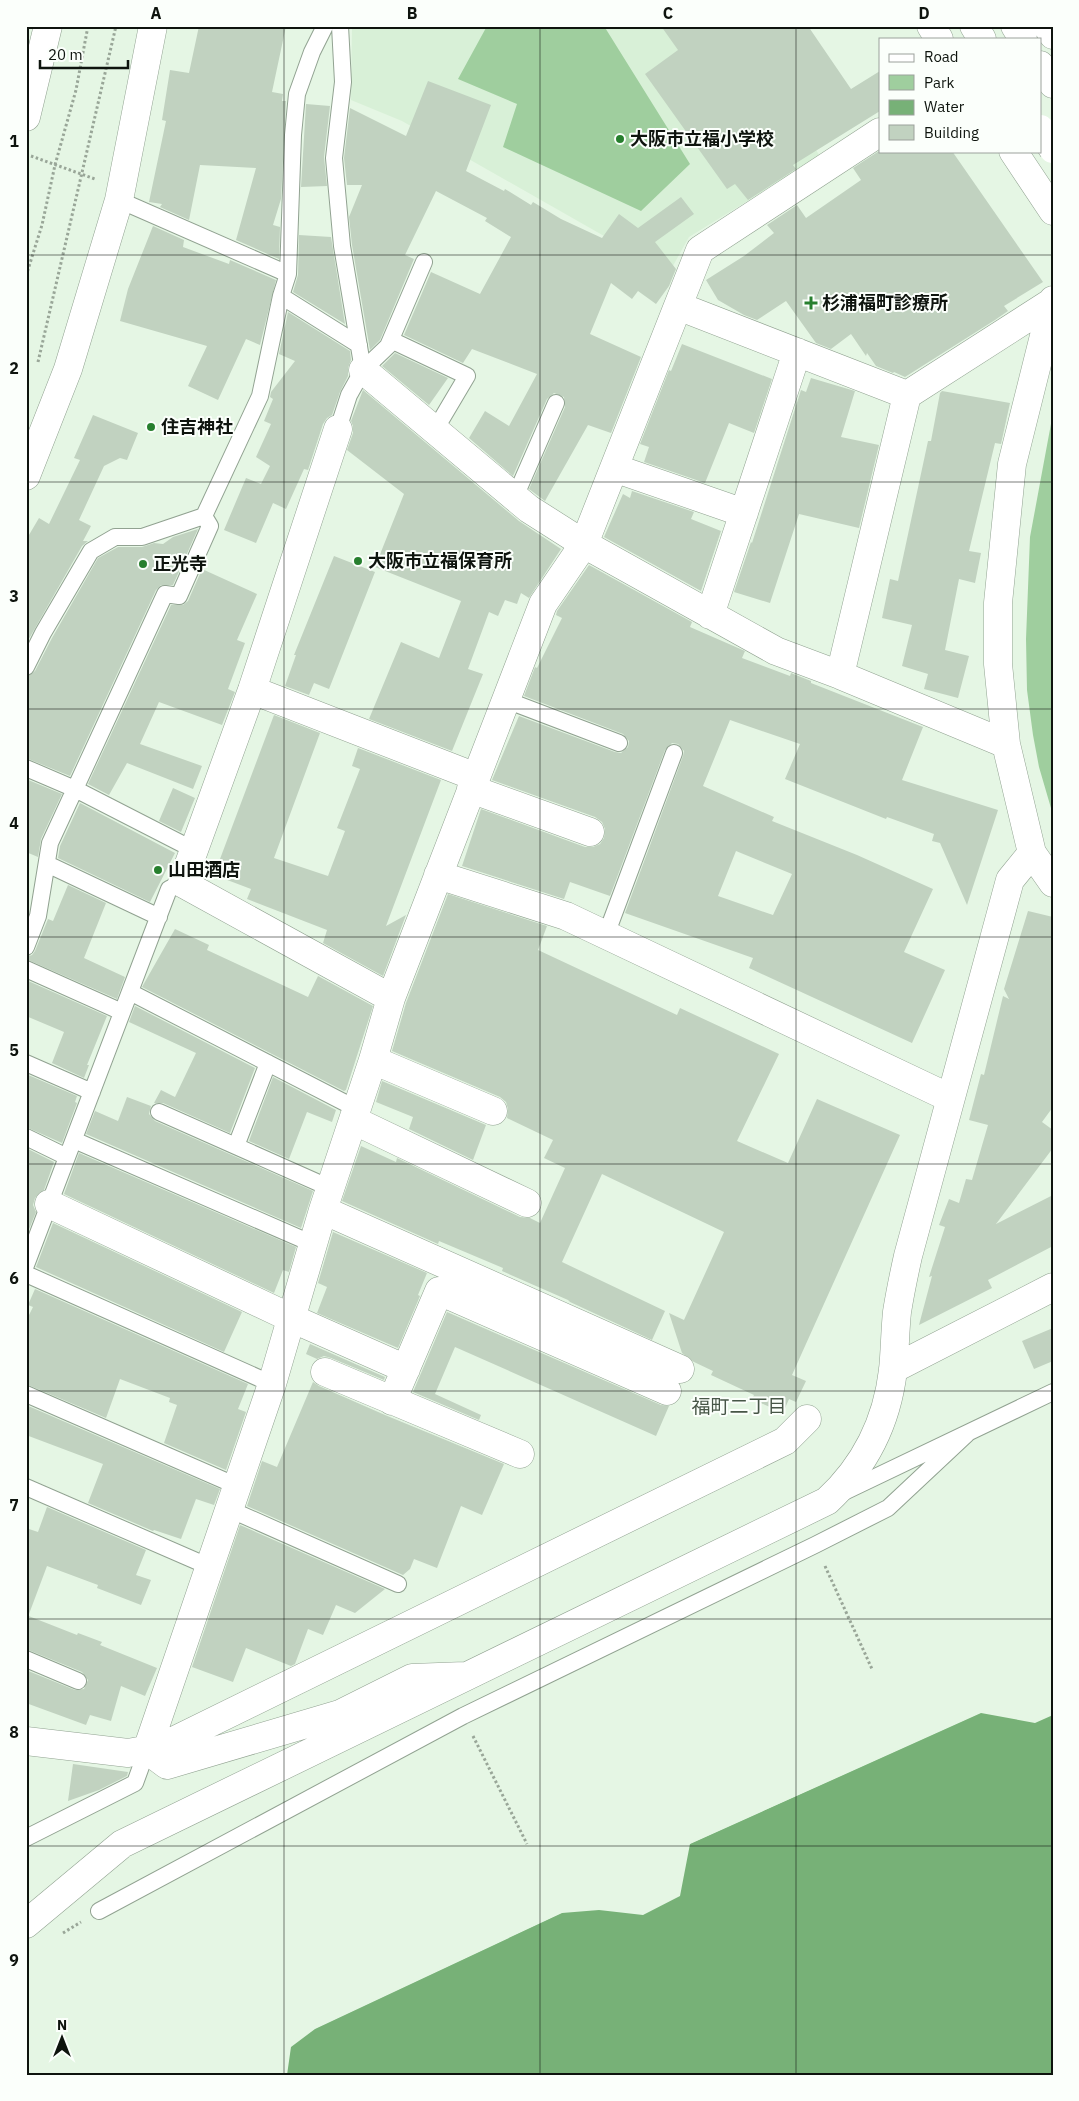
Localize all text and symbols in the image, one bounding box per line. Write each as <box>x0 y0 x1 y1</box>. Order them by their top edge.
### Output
text: A <box>151 3 162 23</box>
text: B <box>407 3 418 23</box>
text: C <box>663 3 673 23</box>
text: D <box>918 3 930 23</box>
scale bar <box>40 38 128 70</box>
legend <box>879 38 1042 152</box>
text: 20 m <box>48 45 83 64</box>
text: Road <box>924 47 959 66</box>
text: Park <box>924 73 954 92</box>
text: Water <box>924 97 965 116</box>
text: Building <box>924 123 979 142</box>
place label: 大阪市立福小学校 <box>630 127 774 150</box>
text: 1 <box>9 131 19 151</box>
marker: 大阪市立福小学校 <box>614 133 626 145</box>
place label: 杉浦福町診療所 <box>822 291 948 314</box>
marker: 杉浦福町診療所 <box>804 296 818 310</box>
text: 2 <box>9 358 19 378</box>
place label: 住吉神社 <box>161 415 233 438</box>
marker: 住吉神社 <box>145 421 157 433</box>
place label: 大阪市立福保育所 <box>368 549 512 572</box>
place label: 正光寺 <box>153 552 207 575</box>
marker: 大阪市立福保育所 <box>352 555 364 567</box>
marker: 正光寺 <box>137 558 149 570</box>
text: 3 <box>9 586 19 606</box>
text: 4 <box>9 813 19 833</box>
place label: 山田酒店 <box>168 858 240 881</box>
marker: 山田酒店 <box>152 864 164 876</box>
text: 5 <box>9 1040 19 1060</box>
text: 6 <box>9 1268 19 1288</box>
district label: 福町二丁目 <box>691 1394 787 1418</box>
text: 7 <box>9 1495 19 1515</box>
text: 8 <box>9 1722 19 1742</box>
text: 9 <box>9 1950 19 1970</box>
north arrow <box>38 2014 88 2064</box>
text: N <box>57 2016 67 2034</box>

